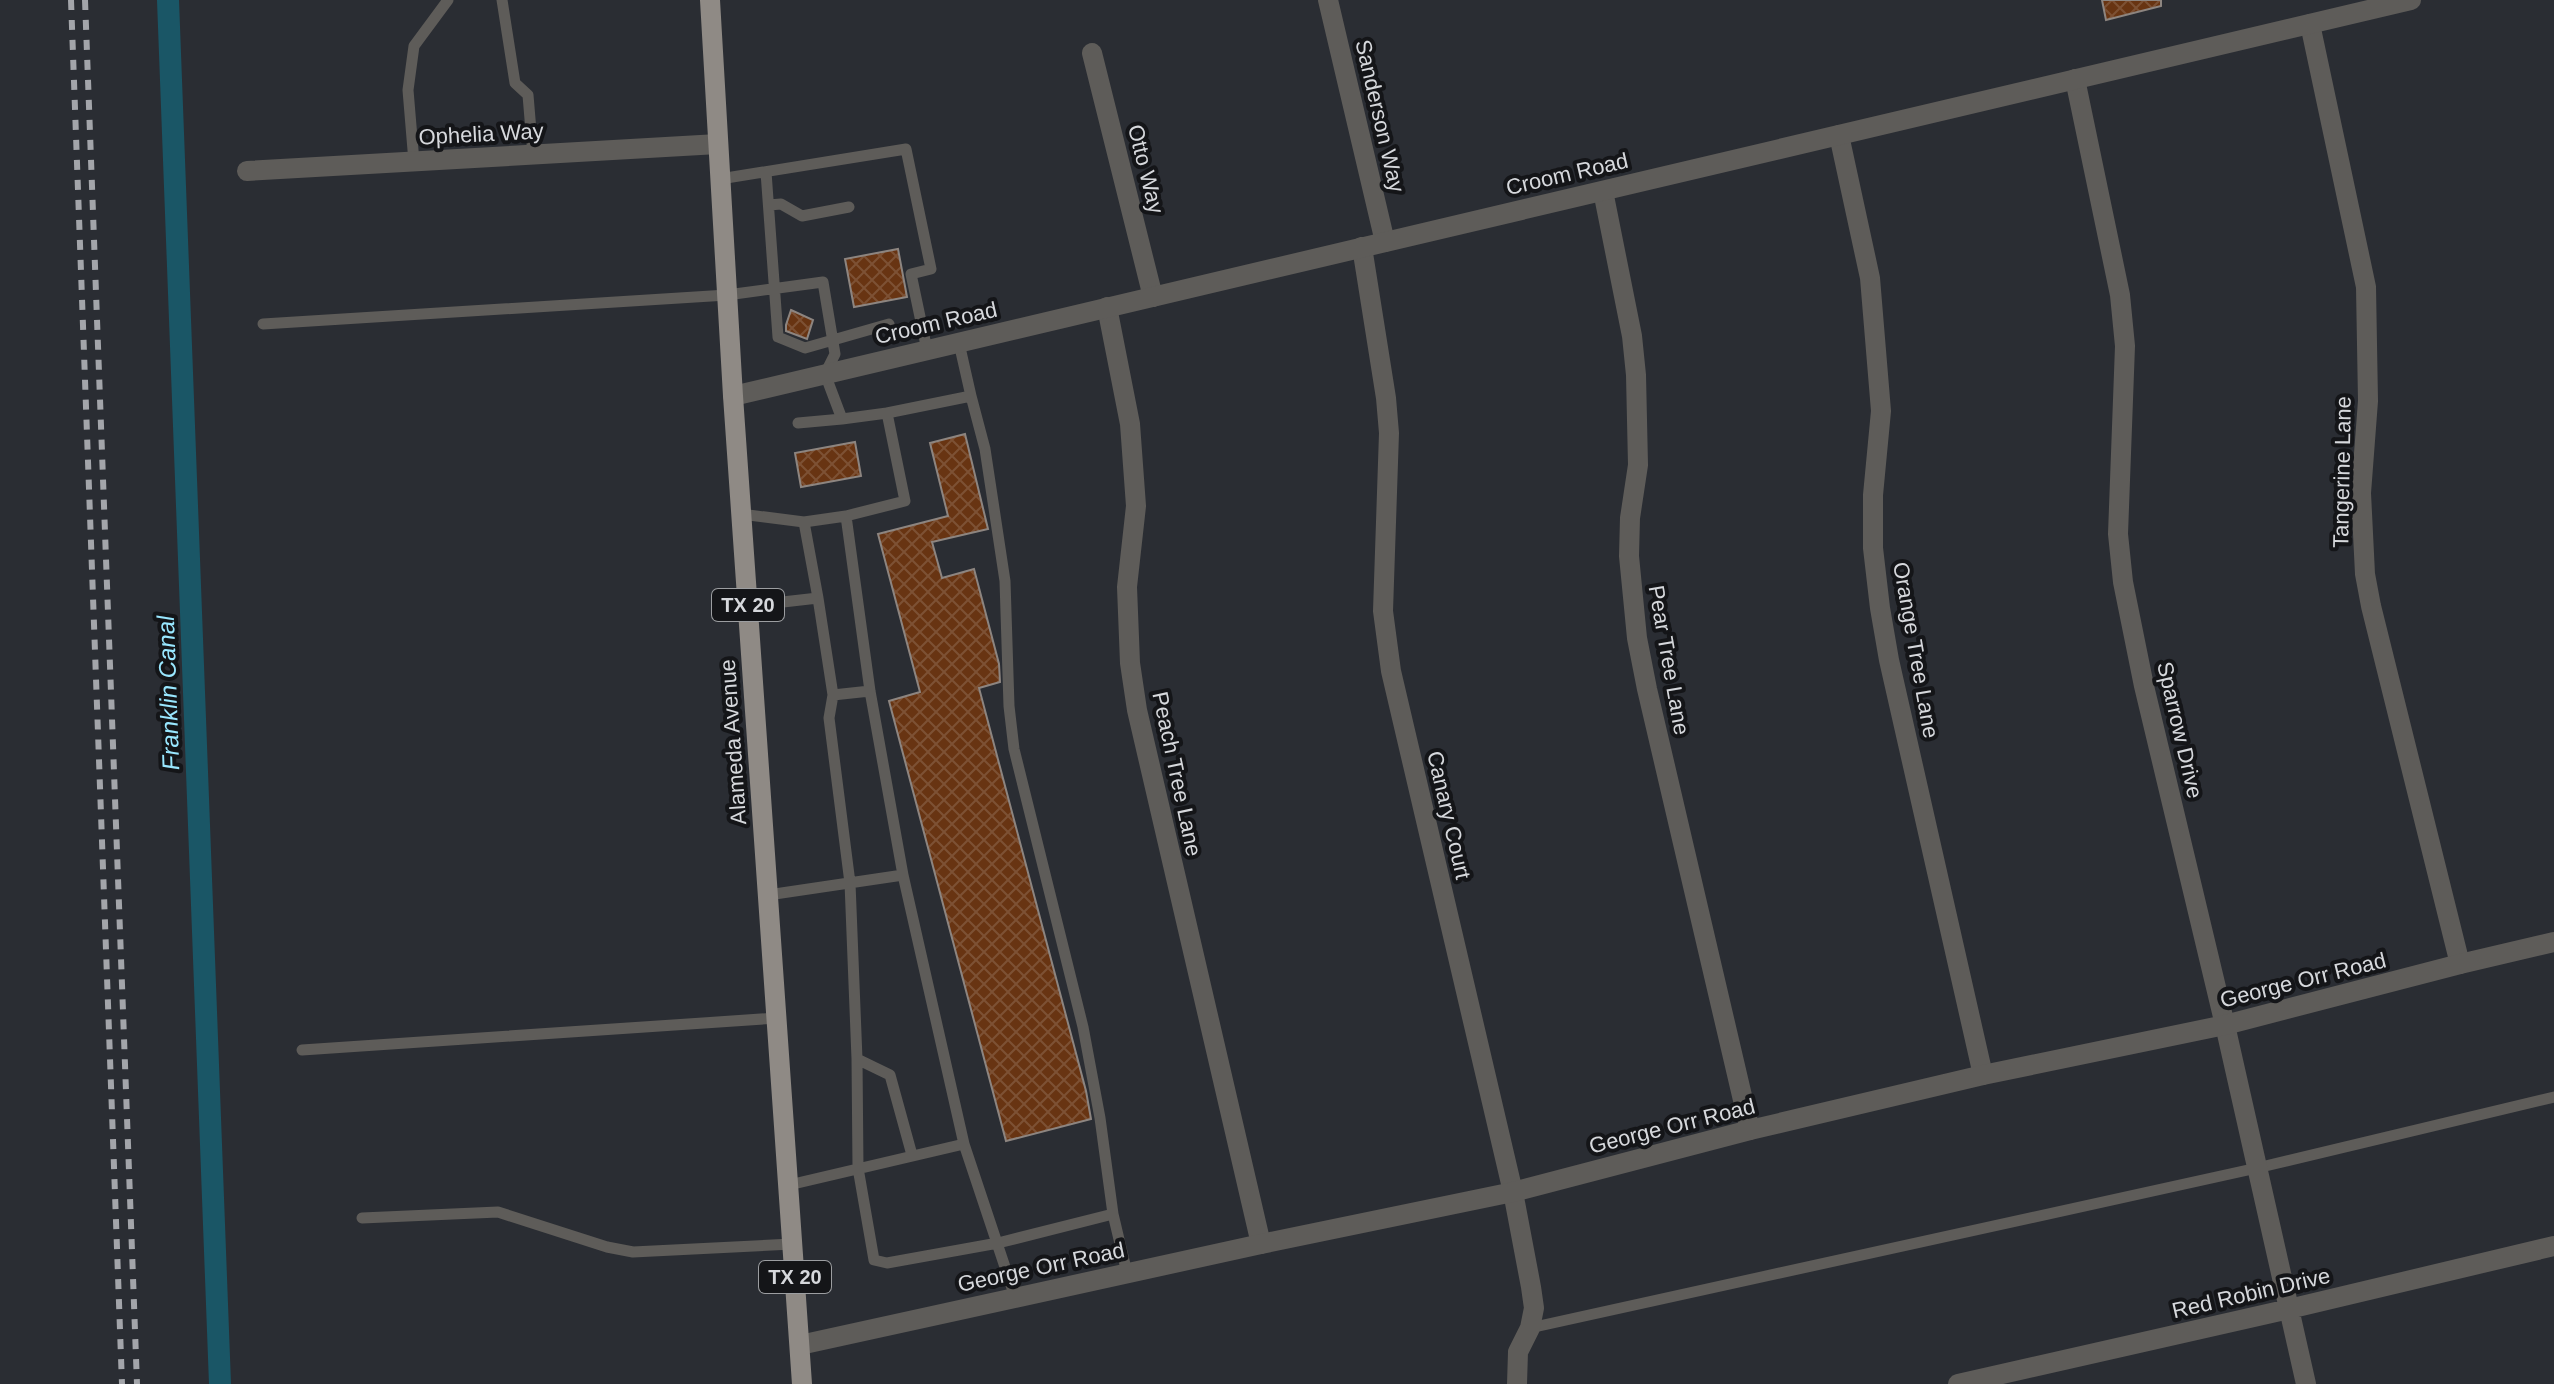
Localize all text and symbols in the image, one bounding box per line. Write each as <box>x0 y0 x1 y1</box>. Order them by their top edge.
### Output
street label: Sanderson Way <box>1350 37 1410 195</box>
street label: Ophelia Way <box>418 118 544 150</box>
street label: Otto Way <box>1123 122 1169 216</box>
street label: Croom Road <box>1503 148 1631 200</box>
street label: Croom Road <box>872 297 1000 349</box>
street label: Tangerine Lane <box>2328 396 2356 548</box>
street label: Orange Tree Lane <box>1888 560 1944 740</box>
street label: Pear Tree Lane <box>1644 583 1694 737</box>
road number: TX 20 <box>712 589 784 621</box>
water label: Franklin Canal <box>152 615 184 771</box>
street label: Alameda Avenue <box>715 658 751 826</box>
street label: Sparrow Drive <box>2152 659 2208 801</box>
street label: Peach Tree Lane <box>1147 689 1207 859</box>
street label: Canary Court <box>1422 748 1476 882</box>
street label: George Orr Road <box>2218 947 2388 1013</box>
street label: George Orr Road <box>1587 1093 1757 1159</box>
street label: George Orr Road <box>955 1237 1127 1297</box>
road number: TX 20 <box>759 1261 831 1293</box>
street label: Red Robin Drive <box>2170 1263 2332 1323</box>

